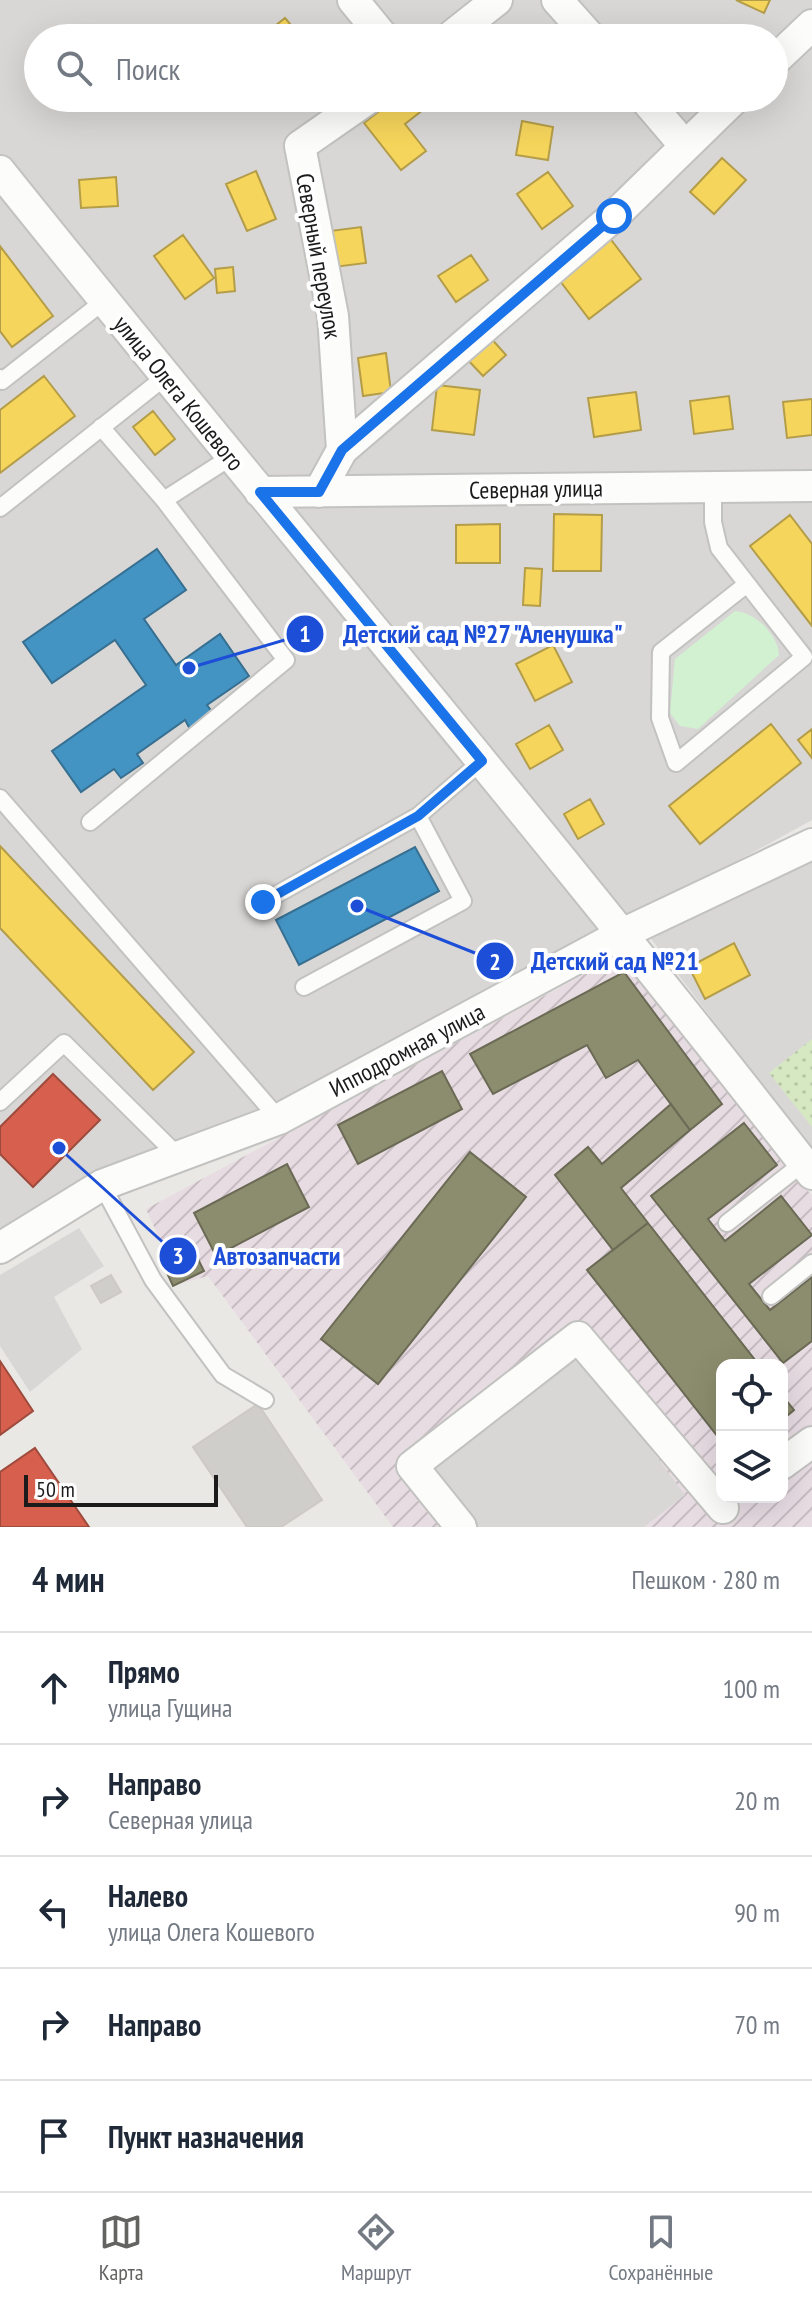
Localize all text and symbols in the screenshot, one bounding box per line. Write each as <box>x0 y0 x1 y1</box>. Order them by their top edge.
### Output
search box <box>24 24 788 112</box>
icon: search <box>52 46 96 90</box>
text: Поиск <box>116 49 180 88</box>
street label: Северный переулок <box>289 171 349 342</box>
route start <box>596 198 632 234</box>
street label: улица Олега Кошевого <box>107 309 251 477</box>
street label: Северная улица <box>469 472 603 506</box>
callout: Детский сад №27 "Аленушка" <box>285 609 640 659</box>
text: Детский сад №27 "Аленушка" <box>343 617 623 650</box>
text: 1 <box>299 618 311 649</box>
route end <box>245 884 281 920</box>
callout: Детский сад №21 <box>475 936 715 986</box>
text: Детский сад №21 <box>531 944 699 977</box>
text: 2 <box>489 946 501 977</box>
street label: Ипподромная улица <box>324 996 490 1104</box>
callout: Автозапчасти <box>158 1231 357 1281</box>
text: Автозапчасти <box>212 1239 341 1272</box>
text: 3 <box>172 1240 184 1271</box>
map controls <box>716 1359 788 1503</box>
button: locate <box>716 1359 788 1431</box>
button: layers <box>716 1431 788 1503</box>
scale bar <box>24 1471 218 1507</box>
text: 50 m <box>36 1475 75 1503</box>
text: 4 мин <box>32 1557 105 1601</box>
text: Пешком · 280 m <box>631 1563 780 1596</box>
text: Прямо <box>108 1652 180 1691</box>
icon: ahead <box>32 1666 76 1710</box>
text: 100 m <box>722 1672 780 1705</box>
text: улица Гущина <box>108 1691 233 1724</box>
text: Направо <box>108 1764 201 1803</box>
icon: right <box>32 1778 76 1822</box>
text: 20 m <box>734 1784 780 1817</box>
text: Северная улица <box>108 1803 253 1836</box>
text: Налево <box>108 1876 188 1915</box>
icon: left <box>32 1890 76 1934</box>
text: 90 m <box>734 1896 780 1929</box>
text: улица Олега Кошевого <box>108 1915 315 1948</box>
icon: right <box>32 2002 76 2046</box>
text: Направо <box>108 2005 201 2044</box>
text: 70 m <box>734 2008 780 2041</box>
icon: arrive <box>32 2114 76 2158</box>
text: Пункт назначения <box>108 2117 304 2156</box>
tab: Карта <box>99 2210 144 2286</box>
tab: Маршрут <box>341 2210 411 2286</box>
tab: Сохранённые <box>609 2210 713 2286</box>

